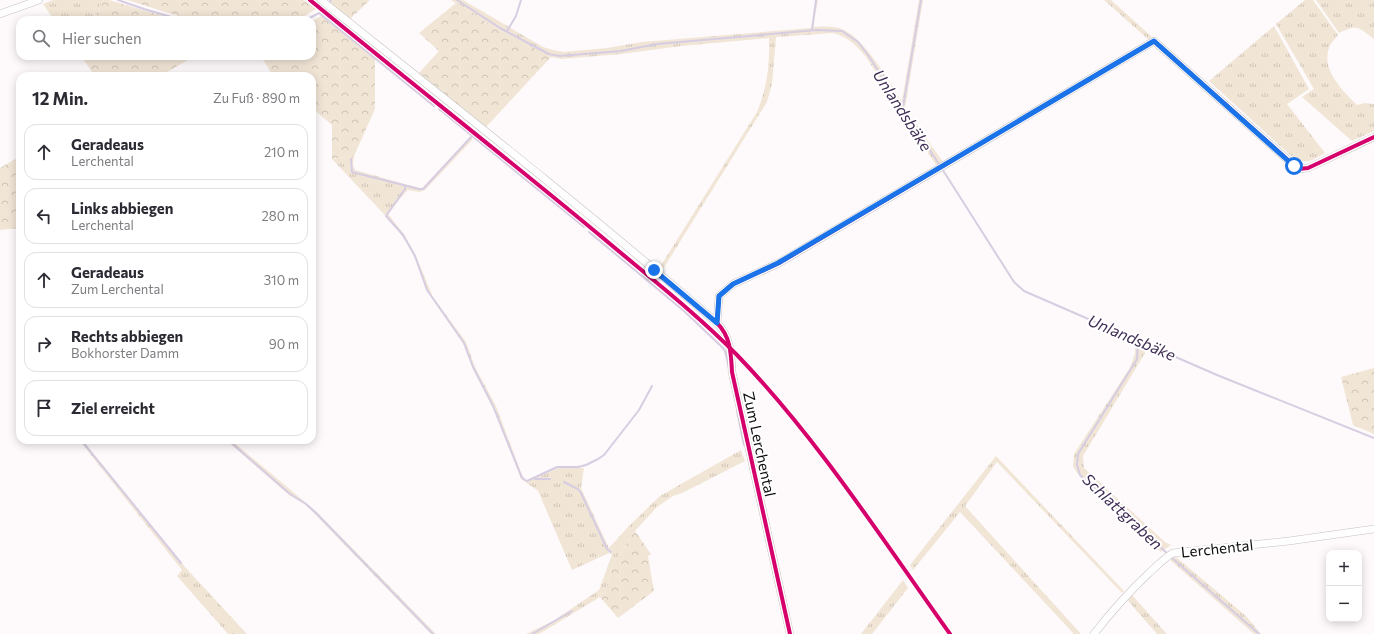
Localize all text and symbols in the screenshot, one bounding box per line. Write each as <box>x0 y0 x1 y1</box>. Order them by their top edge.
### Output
search box <box>16 16 316 60</box>
icon: search <box>30 27 52 49</box>
text: Hier suchen <box>62 29 142 47</box>
water label: Unlandsbäke <box>870 66 937 155</box>
text: 12 Min. <box>32 88 88 109</box>
text: Zu Fuß · 890 m <box>213 90 300 106</box>
text: Geradeaus <box>71 135 144 153</box>
icon: ahead <box>33 141 55 163</box>
text: 210 m <box>264 144 299 160</box>
text: Lerchental <box>71 153 134 169</box>
route start <box>1285 157 1303 175</box>
text: Links abbiegen <box>71 199 173 217</box>
icon: left <box>33 205 55 227</box>
text: 280 m <box>262 208 299 224</box>
text: Lerchental <box>71 217 134 233</box>
route end <box>645 261 663 279</box>
text: Geradeaus <box>71 263 144 281</box>
icon: ahead <box>33 269 55 291</box>
text: 310 m <box>264 272 299 288</box>
text: Zum Lerchental <box>71 281 164 297</box>
water label: Unlandsbäke <box>1085 310 1179 364</box>
text: Rechts abbiegen <box>71 327 183 345</box>
icon: right <box>33 333 55 355</box>
text: 90 m <box>269 336 299 352</box>
text: Bokhorster Damm <box>71 345 179 361</box>
street label: Zum Lerchental <box>740 390 780 498</box>
icon: arrive <box>33 397 55 419</box>
text: Ziel erreicht <box>71 399 155 417</box>
water label: Schlattgraben <box>1079 469 1167 553</box>
street label: Lerchental <box>1180 535 1254 561</box>
map controls <box>1326 550 1362 622</box>
button: + <box>1326 550 1362 586</box>
button: − <box>1326 586 1362 622</box>

